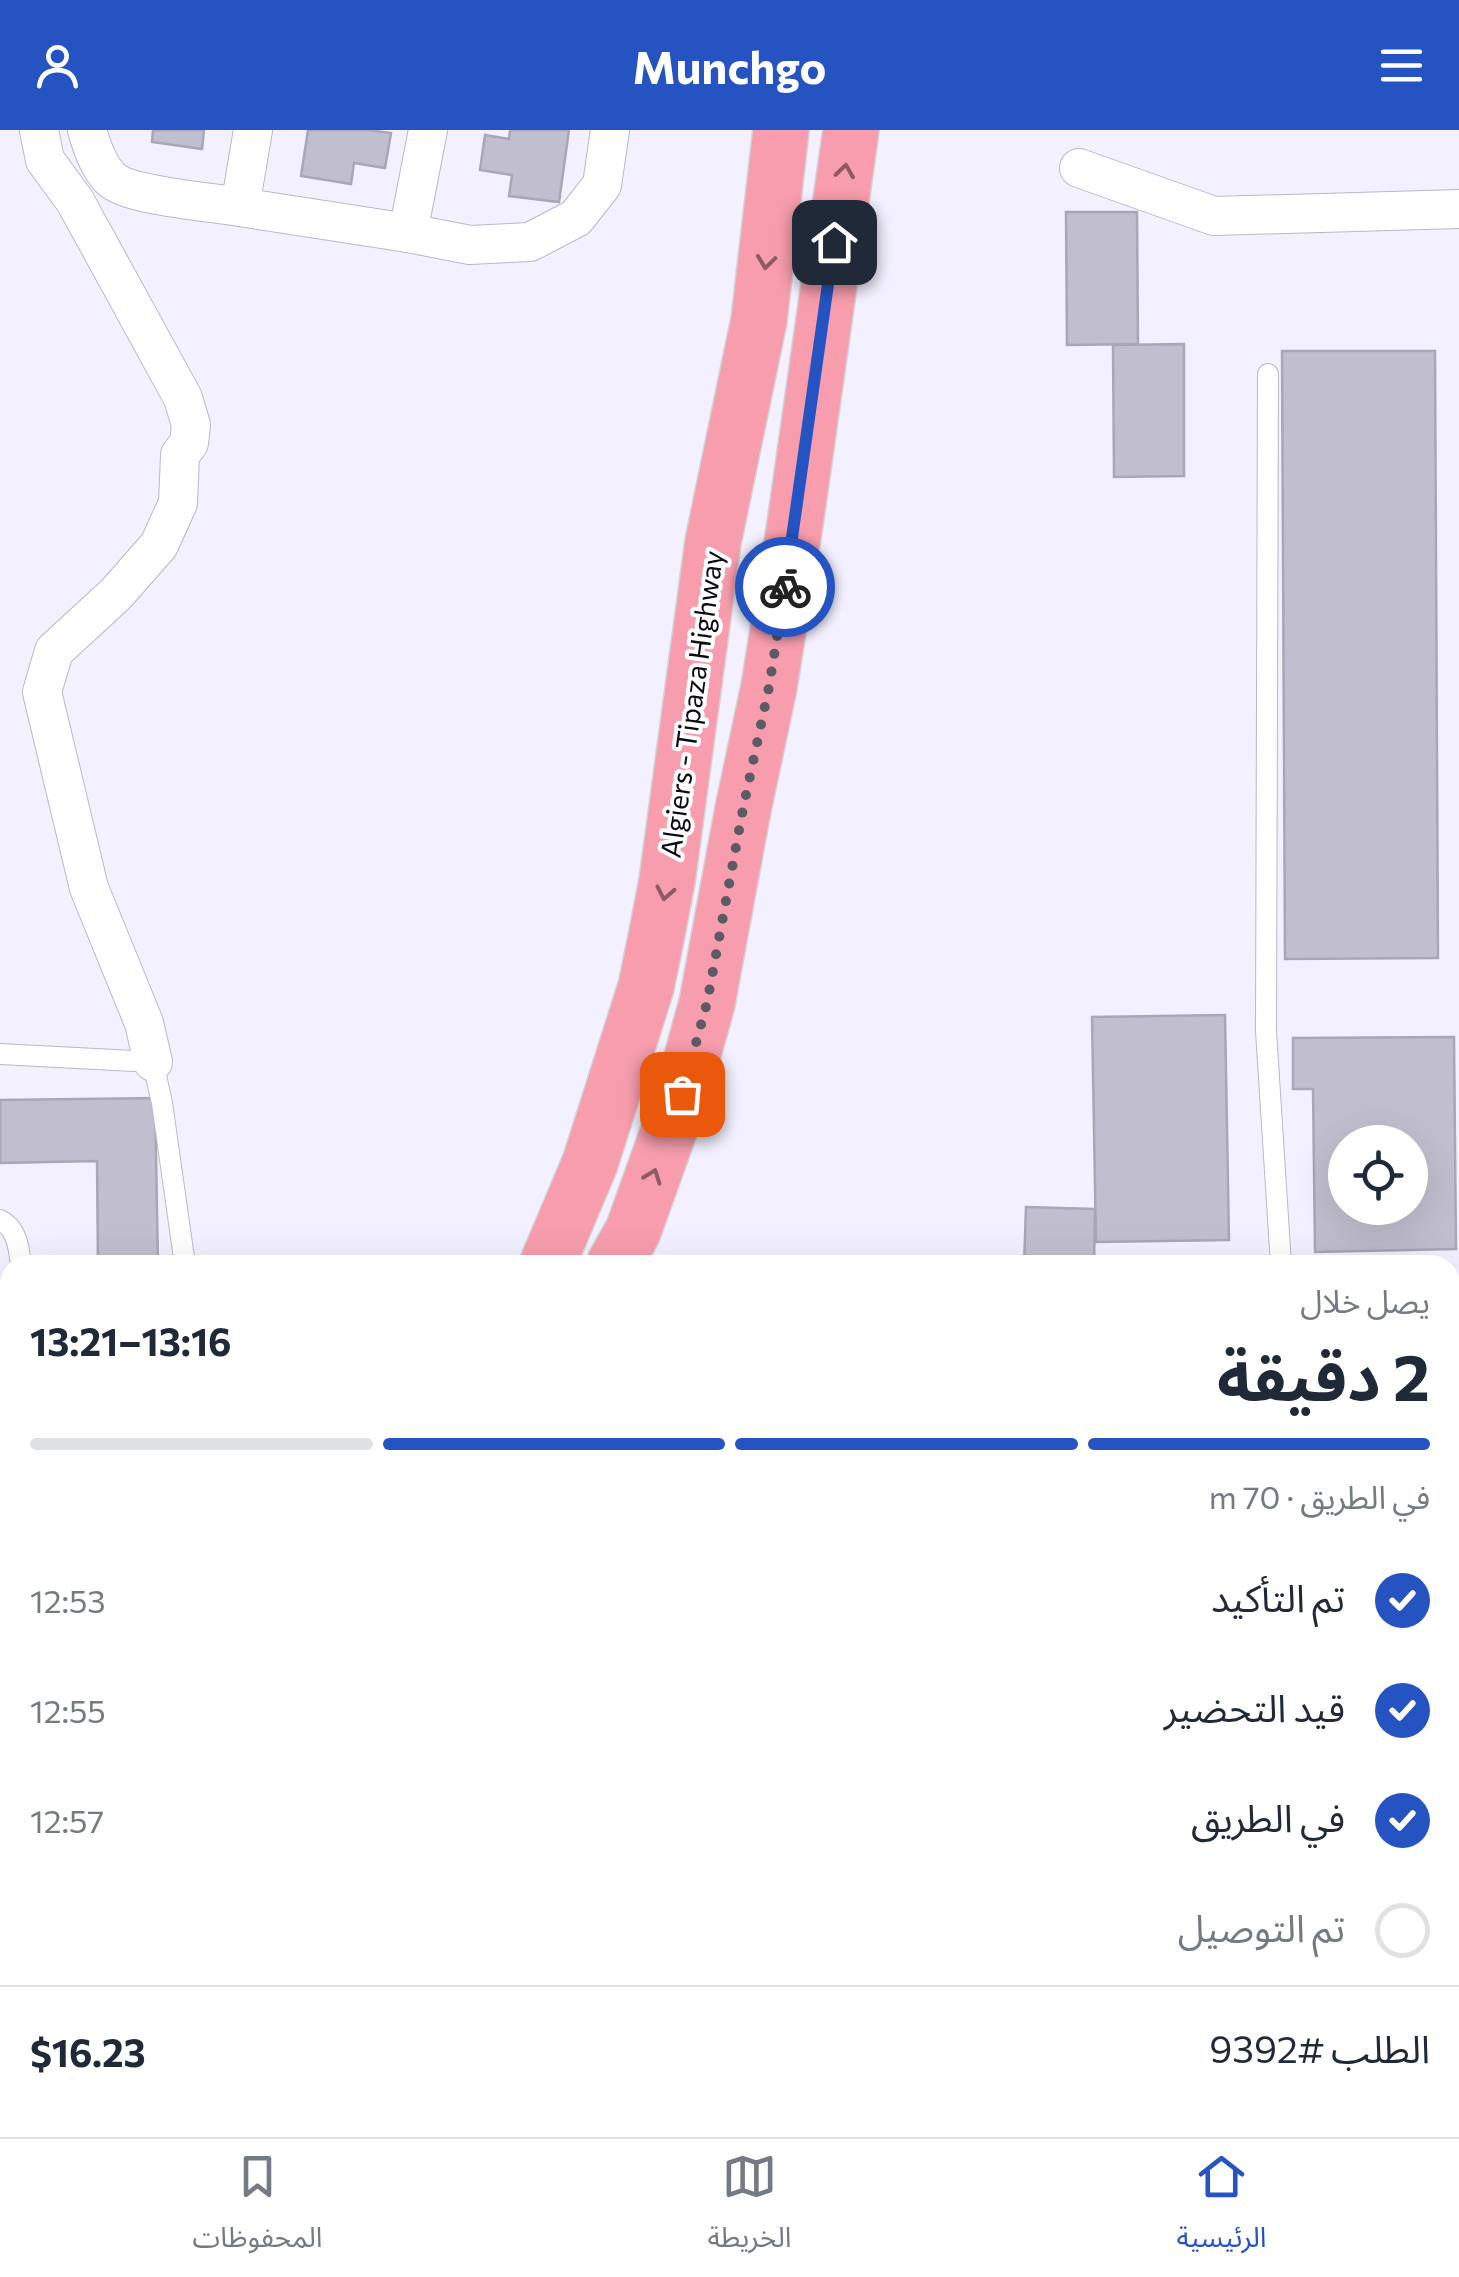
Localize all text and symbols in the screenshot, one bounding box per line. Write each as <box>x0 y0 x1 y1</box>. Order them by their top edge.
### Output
icon: person <box>30 38 85 93</box>
text: Munchgo <box>633 38 826 93</box>
icon: menu <box>1374 38 1429 93</box>
one-way arrow <box>833 163 854 179</box>
pin <box>792 200 877 285</box>
icon: home <box>807 215 862 270</box>
one-way arrow <box>756 254 777 270</box>
courier <box>735 537 835 637</box>
street label: Algiers - Tipaza Highway <box>653 548 729 860</box>
icon: bike <box>758 560 813 615</box>
one-way arrow <box>655 885 676 901</box>
pin <box>640 1052 725 1137</box>
icon: bag <box>655 1067 710 1122</box>
map controls <box>1328 1125 1428 1225</box>
button: locate <box>1328 1125 1428 1225</box>
one-way arrow <box>641 1168 661 1186</box>
text: يصل خلال <box>1300 1280 1430 1320</box>
text: 13:16–13:21 <box>30 1317 232 1364</box>
text: 2 دقيقة <box>1217 1335 1430 1414</box>
text: في الطريق · 70 m <box>1209 1476 1430 1516</box>
text: تم التأكيد <box>1211 1573 1345 1620</box>
icon: check <box>1375 1573 1430 1628</box>
text: 12:53 <box>30 1580 106 1620</box>
text: قيد التحضير <box>1164 1683 1345 1730</box>
icon: check <box>1375 1683 1430 1738</box>
text: 12:55 <box>30 1690 106 1730</box>
text: في الطريق <box>1191 1793 1345 1840</box>
icon: check <box>1375 1793 1430 1848</box>
text: 12:57 <box>30 1800 104 1840</box>
text: تم التوصيل <box>1178 1903 1345 1950</box>
text: الطلب #9392 <box>1209 2024 1430 2071</box>
text: $16.23 <box>30 2028 146 2075</box>
tab: المحفوظات <box>193 2149 323 2268</box>
tab: الخريطة <box>708 2149 791 2268</box>
tab: الرئيسية <box>1176 2149 1266 2268</box>

